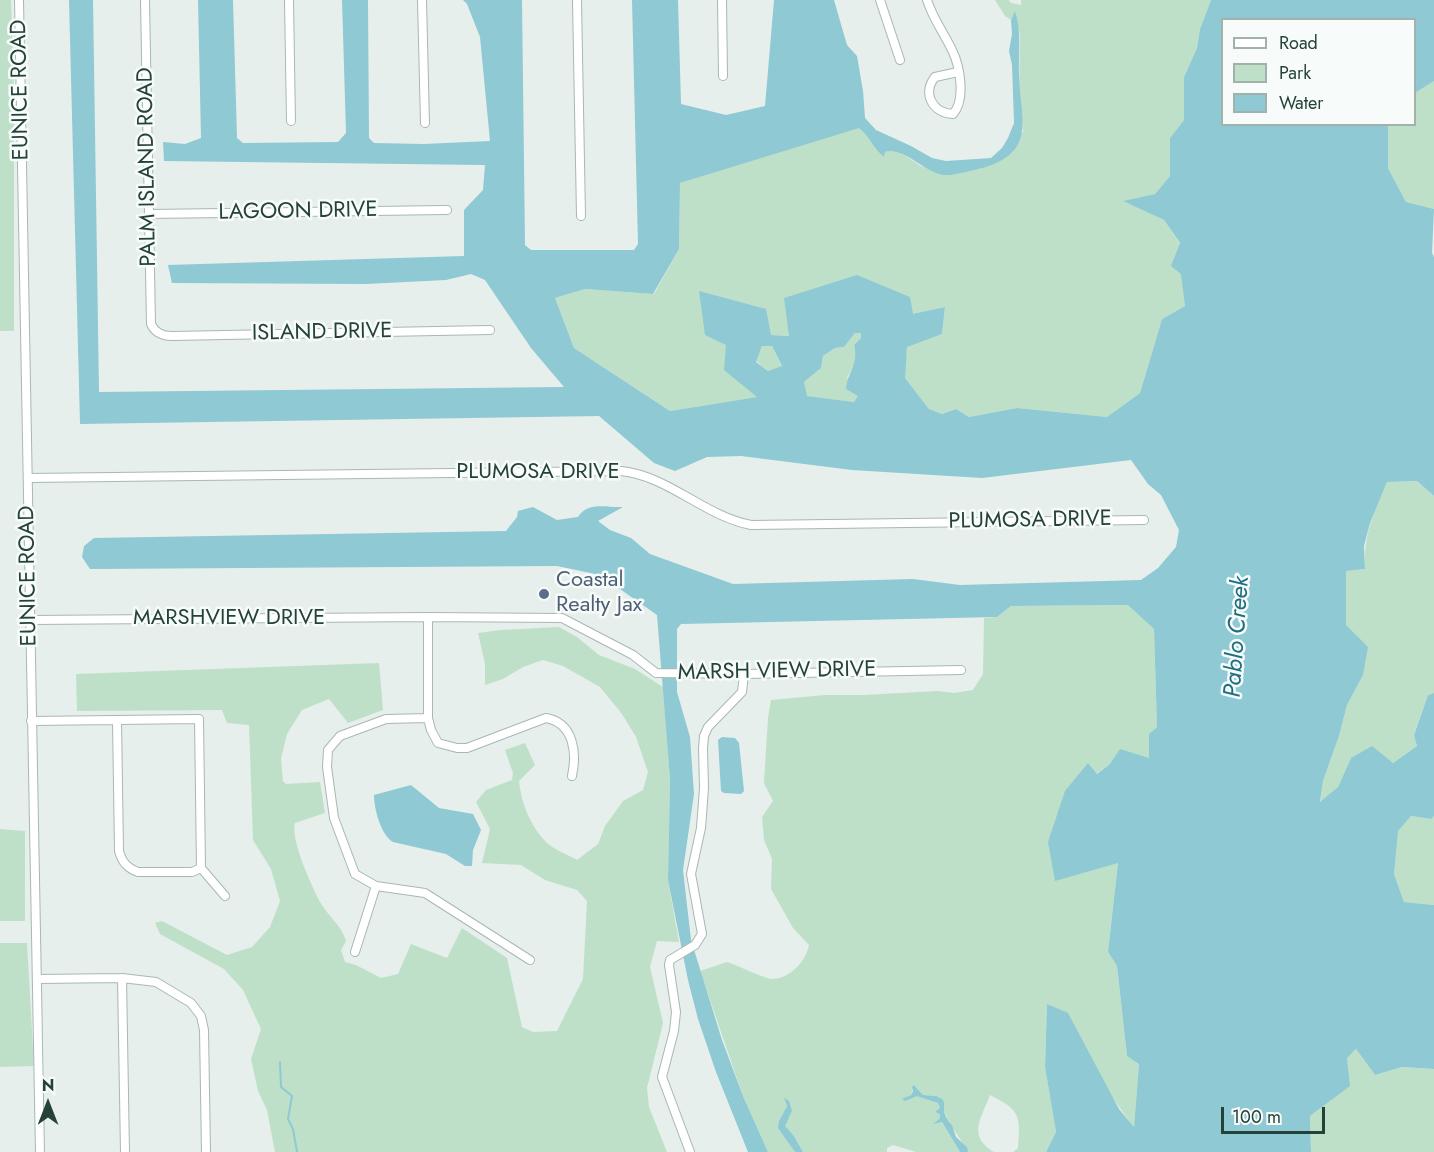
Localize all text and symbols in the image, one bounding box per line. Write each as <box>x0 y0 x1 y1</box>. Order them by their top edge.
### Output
legend <box>1221 18 1416 126</box>
street label: EUNICE ROAD <box>7 19 35 161</box>
text: Road <box>1279 30 1318 56</box>
text: Park <box>1279 60 1311 86</box>
street label: PALM ISLAND ROAD <box>133 67 163 267</box>
text: Water <box>1279 90 1323 116</box>
street label: LAGOON DRIVE <box>218 197 378 227</box>
street label: ISLAND DRIVE <box>252 319 392 347</box>
street label: PLUMOSA DRIVE <box>456 460 620 486</box>
street label: EUNICE ROAD <box>15 505 43 647</box>
street label: PLUMOSA DRIVE <box>948 506 1112 536</box>
place label: Coastal Realty Jax <box>556 568 642 620</box>
water label: Pablo Creek <box>1219 575 1257 699</box>
marker: Coastal Realty Jax <box>537 587 551 601</box>
street label: MARSHVIEW DRIVE <box>133 606 325 632</box>
street label: MARSH VIEW DRIVE <box>677 657 877 687</box>
north arrow <box>18 1074 78 1134</box>
text: N <box>42 1074 54 1097</box>
scale bar <box>1224 1095 1328 1133</box>
text: 100 m <box>1232 1104 1281 1130</box>

